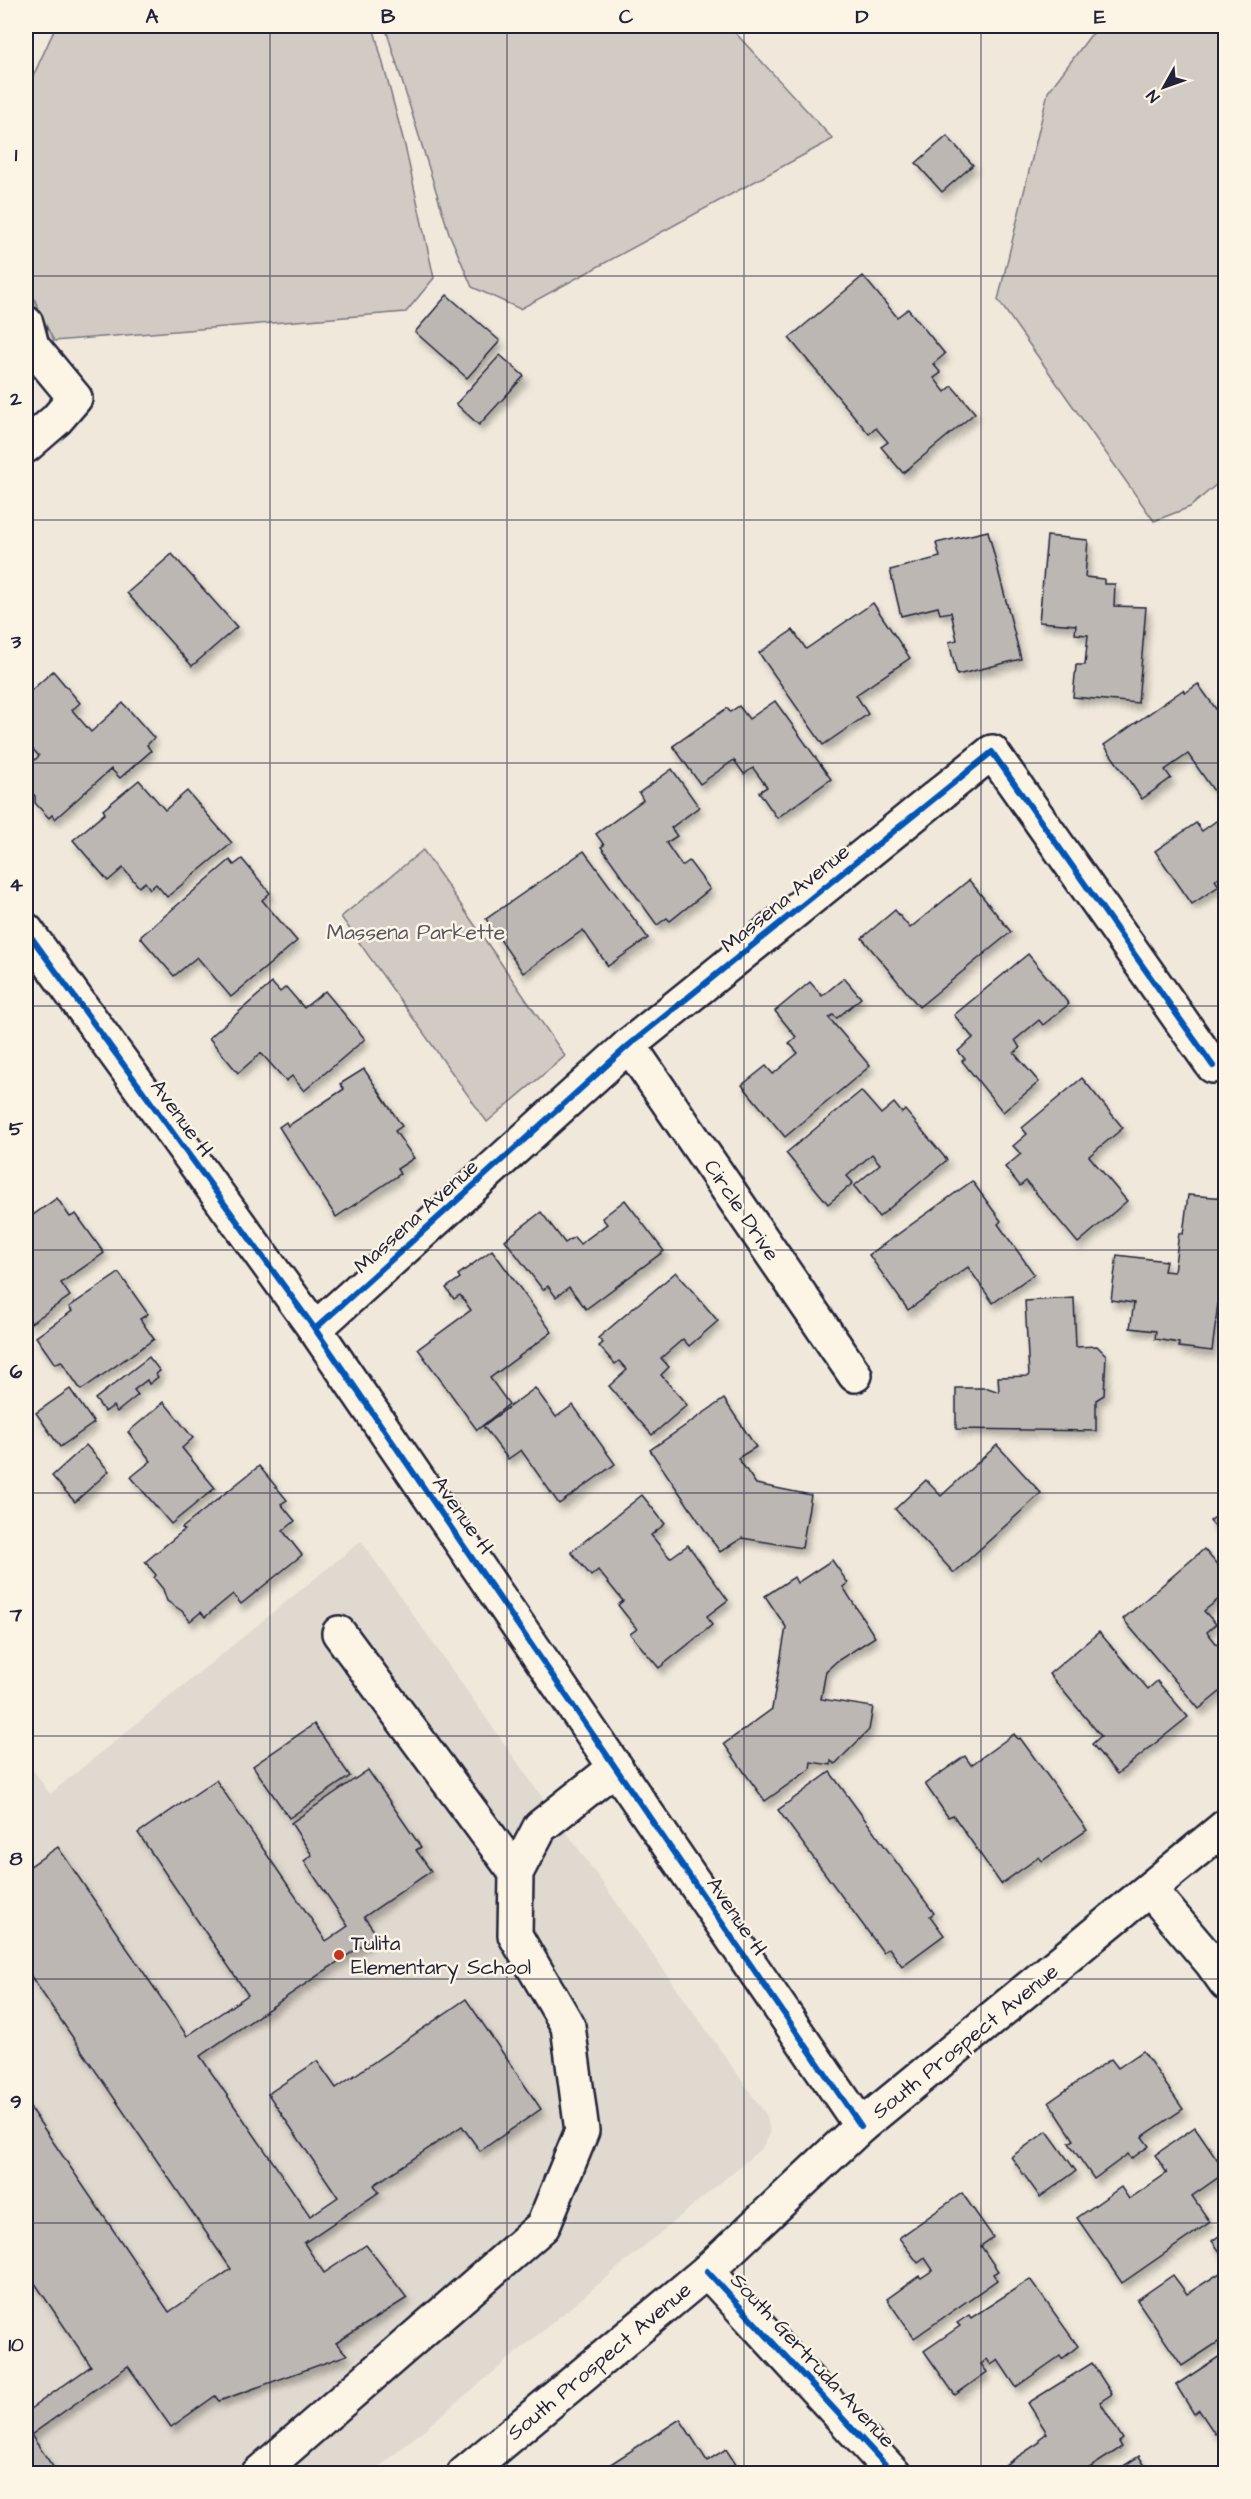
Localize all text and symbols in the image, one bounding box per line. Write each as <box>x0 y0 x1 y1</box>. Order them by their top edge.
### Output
text: A <box>146 3 159 31</box>
text: B <box>381 3 396 31</box>
text: C <box>619 3 634 31</box>
text: D <box>856 3 869 31</box>
text: E <box>1094 3 1106 31</box>
north arrow <box>1134 57 1194 117</box>
text: N <box>1142 85 1165 107</box>
text: 1 <box>15 141 18 169</box>
text: 2 <box>9 385 22 413</box>
text: 3 <box>10 628 22 656</box>
street label: Massena Avenue <box>715 837 856 959</box>
text: 4 <box>9 871 23 899</box>
park label: Massena Parkette <box>327 918 505 947</box>
street label: Avenue H <box>144 1074 220 1163</box>
text: 5 <box>9 1115 24 1143</box>
street label: Massena Avenue <box>348 1153 485 1280</box>
street label: Circle Drive <box>697 1154 786 1267</box>
text: 6 <box>10 1358 23 1386</box>
street label: Avenue H <box>425 1470 500 1560</box>
text: 7 <box>9 1601 23 1629</box>
text: 8 <box>10 1845 23 1873</box>
street label: Avenue H <box>700 1871 774 1962</box>
place label: Tulita Elementary School <box>351 1929 531 1984</box>
marker: Tulita Elementary School <box>332 1948 346 1962</box>
street label: South Prospect Avenue <box>866 1957 1065 2126</box>
text: 9 <box>10 2088 22 2116</box>
street label: South Gertruda Avenue <box>724 2266 902 2454</box>
street label: South Prospect Avenue <box>501 2276 698 2448</box>
text: 10 <box>8 2331 24 2359</box>

